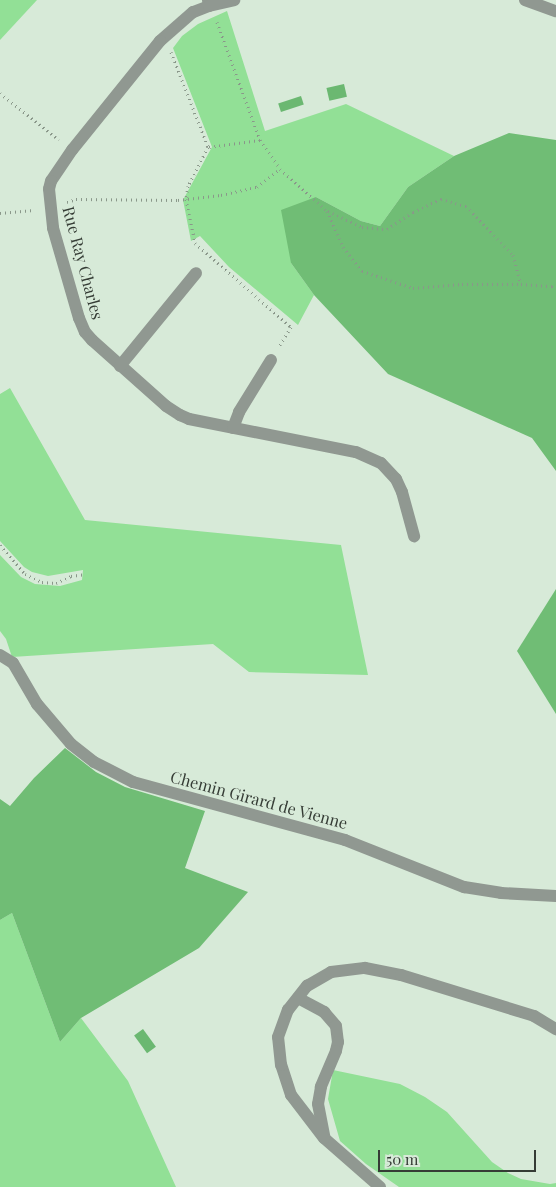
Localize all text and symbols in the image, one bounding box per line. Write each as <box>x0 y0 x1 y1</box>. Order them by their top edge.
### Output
street label: Rue Ray Charles <box>59 204 107 322</box>
street label: Chemin Girard de Vienne <box>168 767 350 833</box>
scale bar <box>381 1140 538 1172</box>
text: 50 m <box>386 1149 418 1169</box>

